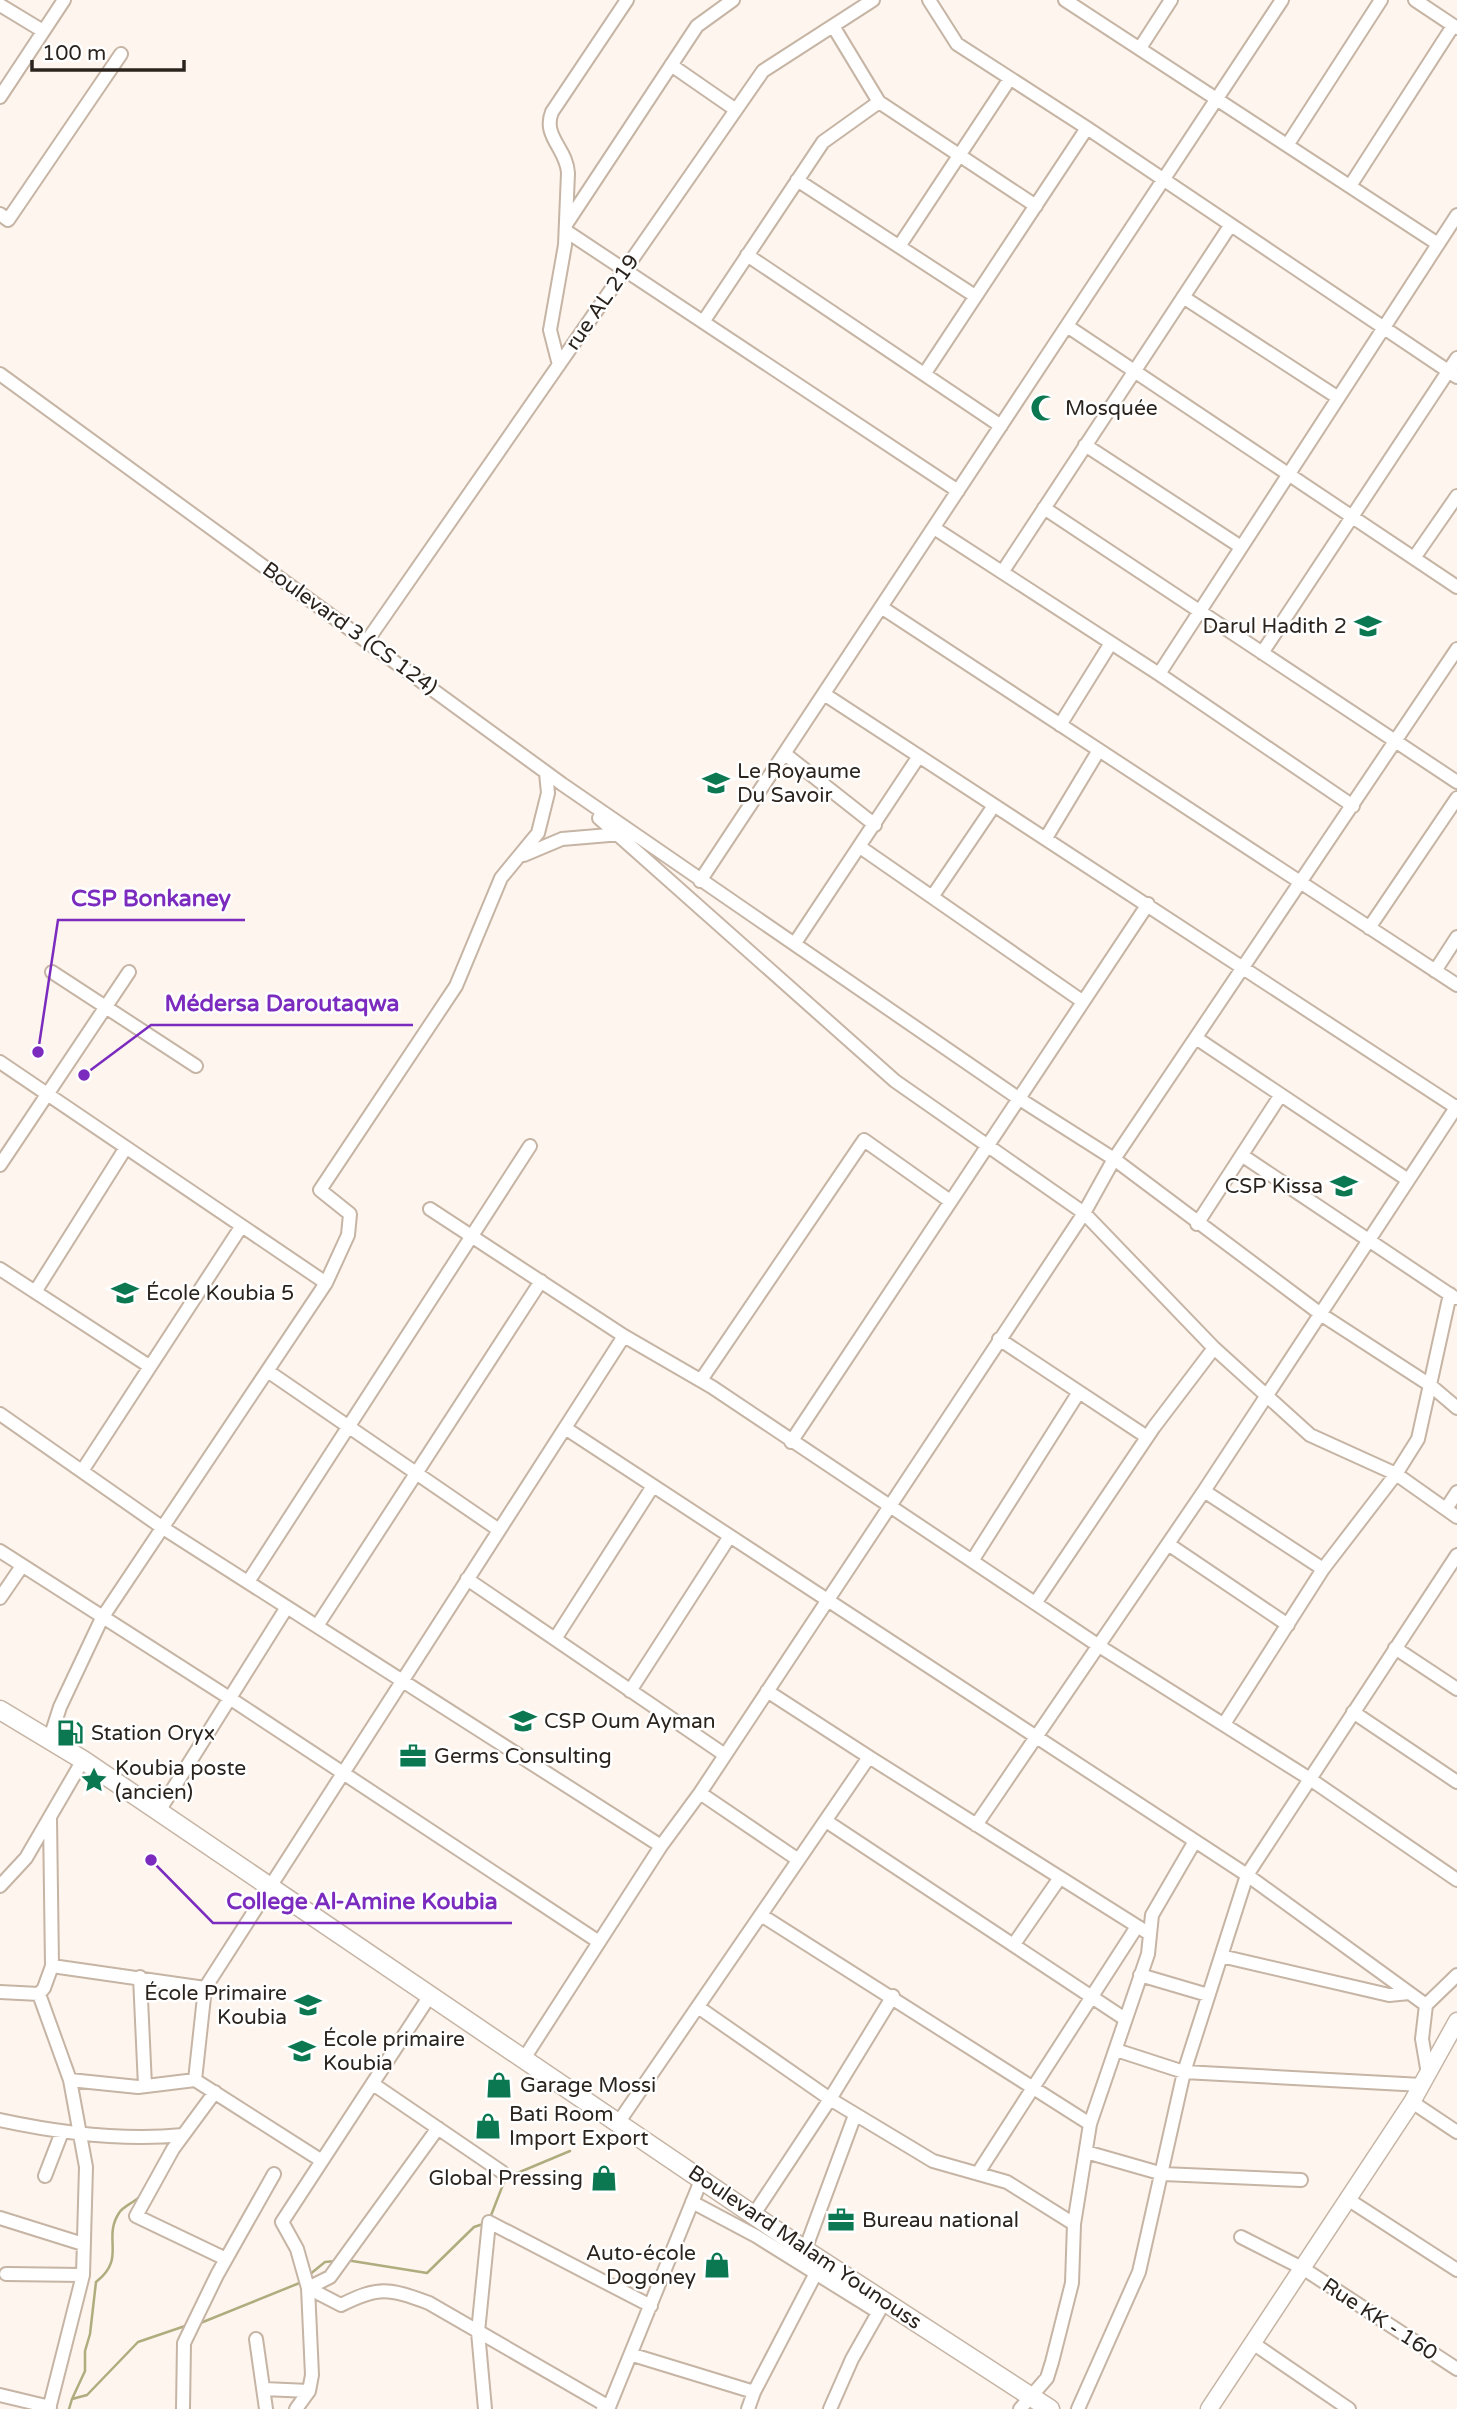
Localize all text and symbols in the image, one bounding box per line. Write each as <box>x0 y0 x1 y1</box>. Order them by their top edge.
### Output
scale bar <box>32 28 184 72</box>
text: 100 m <box>42 41 106 66</box>
street label: rue AL 219 <box>560 250 644 355</box>
mosque icon: Mosquée <box>1029 393 1059 423</box>
place label: Mosquée <box>1065 396 1158 421</box>
street label: Boulevard 3 (CS 124) <box>257 557 442 700</box>
school or university icon: Darul Hadith 2 <box>1353 611 1383 641</box>
place label: Darul Hadith 2 <box>1203 614 1347 639</box>
place label: Le Royaume Du Savoir <box>737 759 861 808</box>
school or university icon: Le Royaume Du Savoir <box>701 768 731 798</box>
callout: CSP Bonkaney <box>58 876 245 920</box>
text: CSP Bonkaney <box>71 885 232 913</box>
callout: Médersa Daroutaqwa <box>151 981 413 1025</box>
text: Médersa Daroutaqwa <box>165 990 399 1018</box>
school or university icon: CSP Kissa <box>1329 1171 1359 1201</box>
place label: CSP Kissa <box>1225 1174 1323 1199</box>
school or university icon: École Koubia 5 <box>110 1278 140 1308</box>
place label: École Koubia 5 <box>146 1281 294 1306</box>
school or university icon: CSP Oum Ayman <box>508 1706 538 1736</box>
place label: CSP Oum Ayman <box>544 1709 716 1734</box>
fuel station icon: Station Oryx <box>55 1718 85 1748</box>
place label: Station Oryx <box>91 1721 215 1746</box>
office icon: Germs Consulting <box>398 1741 428 1771</box>
place label: Germs Consulting <box>434 1744 612 1769</box>
place label: Koubia poste (ancien) <box>115 1756 246 1805</box>
place icon: Koubia poste (ancien) <box>79 1765 109 1795</box>
callout: College Al-Amine Koubia <box>213 1879 512 1923</box>
text: College Al-Amine Koubia <box>226 1888 498 1916</box>
place label: École Primaire Koubia <box>144 1981 287 2030</box>
school or university icon: École Primaire Koubia <box>293 1990 323 2020</box>
place label: École primaire Koubia <box>323 2027 465 2076</box>
school or university icon: École primaire Koubia <box>287 2036 317 2066</box>
shop icon: Garage Mossi <box>484 2070 514 2100</box>
place label: Garage Mossi <box>520 2073 656 2098</box>
place label: Bati Room Import Export <box>509 2102 648 2151</box>
shop icon: Bati Room Import Export <box>473 2111 503 2141</box>
street label: Boulevard Malam Younouss <box>683 2160 926 2335</box>
shop icon: Global Pressing <box>589 2163 619 2193</box>
place label: Global Pressing <box>428 2166 583 2191</box>
office icon: Bureau national <box>826 2205 856 2235</box>
place label: Bureau national <box>862 2208 1019 2233</box>
place label: Auto-école Dogoney <box>586 2241 696 2290</box>
shop icon: Auto-école Dogoney <box>702 2250 732 2280</box>
street label: Rue KK - 160 <box>1317 2273 1442 2366</box>

